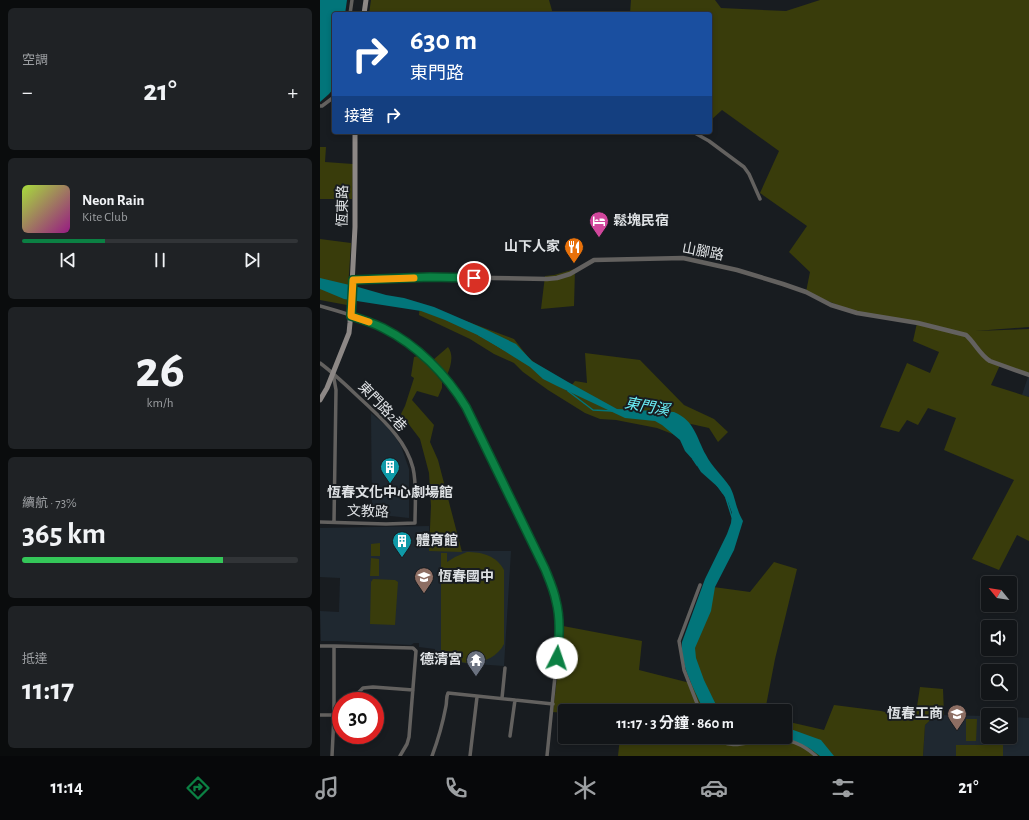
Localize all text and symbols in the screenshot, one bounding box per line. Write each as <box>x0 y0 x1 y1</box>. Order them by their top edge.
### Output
text: 630 m <box>410 27 477 55</box>
icon: right <box>344 28 396 80</box>
text: 空調 <box>22 54 48 67</box>
text: 東門路 <box>410 65 464 83</box>
text: 21° <box>143 76 177 106</box>
text: − <box>22 81 33 103</box>
text: + <box>287 81 298 103</box>
icon: right <box>382 104 404 126</box>
text: 接著 <box>344 109 374 124</box>
street label: 恆東路 <box>335 185 350 227</box>
text: Neon Rain <box>82 193 144 208</box>
hotel icon: 鬆塊民宿 <box>588 210 610 238</box>
text: Kite Club <box>82 211 128 224</box>
place label: 鬆塊民宿 <box>613 212 669 228</box>
restaurant icon: 山下人家 <box>563 236 585 264</box>
place label: 山下人家 <box>504 238 560 254</box>
street label: 山腳路 <box>681 240 725 263</box>
icon: previous <box>57 249 79 271</box>
icon: pause <box>149 249 171 271</box>
icon: next <box>241 249 263 271</box>
pin <box>457 261 491 295</box>
icon: arrive <box>463 267 485 289</box>
text: 26 <box>135 344 185 396</box>
street label: 東門路2巷 <box>355 379 409 434</box>
water label: 東門溪 <box>624 395 673 419</box>
text: km/h <box>147 397 173 410</box>
building icon: 恆春文化中心劇場館 <box>379 456 401 484</box>
place label: 恆春文化中心劇場館 <box>327 484 453 500</box>
text: 續航 · 73% <box>22 497 77 510</box>
street label: 文教路 <box>347 503 389 520</box>
text: 365 km <box>22 519 106 549</box>
building icon: 體育館 <box>391 530 413 558</box>
place label: 體育館 <box>416 533 458 548</box>
school or university icon: 恆春國中 <box>413 566 435 594</box>
place label: 恆春國中 <box>438 569 494 584</box>
north arrow <box>981 576 1017 612</box>
map controls <box>981 576 1017 744</box>
button: sound <box>981 620 1017 656</box>
position arrow <box>536 637 578 679</box>
temple icon: 德清宮 <box>465 649 487 677</box>
place label: 德清宮 <box>420 651 462 667</box>
text: 抵達 <box>22 653 48 666</box>
button: search <box>981 664 1017 700</box>
text: 11:17 <box>22 675 74 705</box>
speed limit sign: 30 <box>332 692 384 744</box>
school or university icon: 恆春工商 <box>946 703 968 731</box>
place label: 恆春工商 <box>887 706 943 721</box>
button: layers <box>981 708 1017 744</box>
text: 11:17 · 3 分鐘 · 860 m <box>616 716 734 731</box>
icon: directions <box>184 774 212 802</box>
icon: music <box>313 774 341 802</box>
icon: phone <box>442 774 470 802</box>
icon: climate <box>571 774 599 802</box>
icon: car <box>700 774 728 802</box>
icon: filters <box>829 774 857 802</box>
text: 11:14 <box>51 779 83 797</box>
text: 21° <box>958 779 978 797</box>

